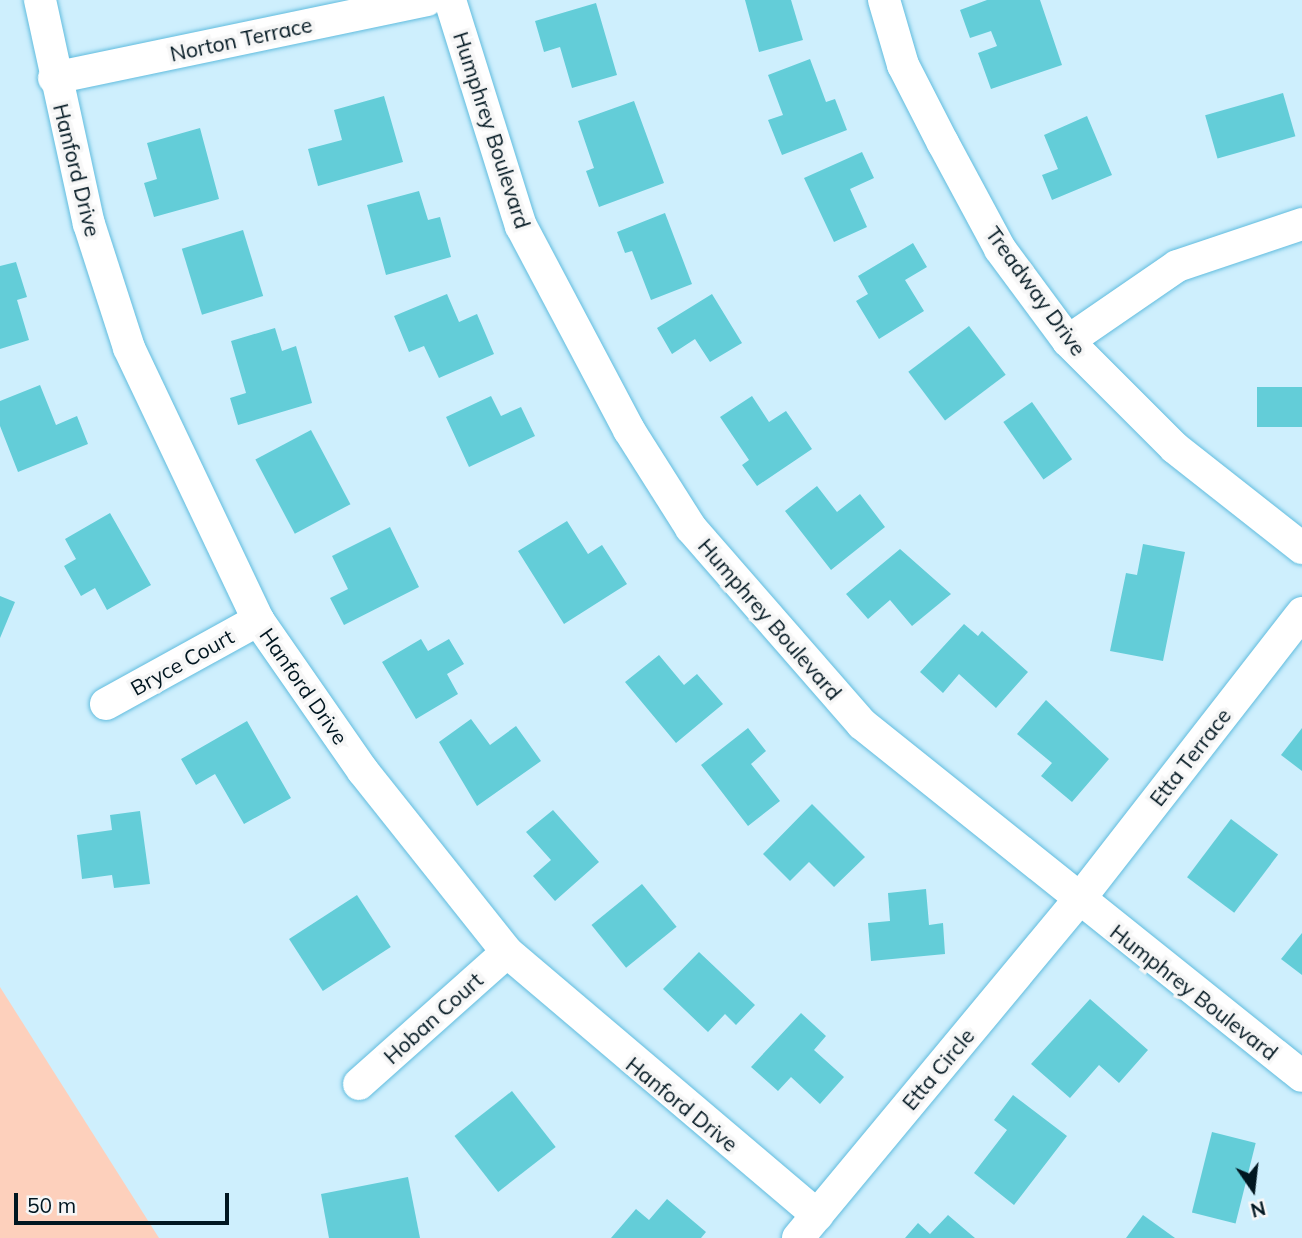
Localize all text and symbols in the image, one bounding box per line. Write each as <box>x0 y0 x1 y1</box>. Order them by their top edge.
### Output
street label: Norton Terrace <box>168 12 314 66</box>
street label: Humphrey Boulevard <box>448 28 536 232</box>
street label: Hanford Drive <box>48 101 106 239</box>
street label: Treadway Drive <box>981 222 1091 360</box>
street label: Humphrey Boulevard <box>693 533 847 705</box>
street label: Bryce Court <box>126 623 238 701</box>
street label: Hanford Drive <box>255 623 353 749</box>
street label: Etta Terrace <box>1144 703 1236 811</box>
street label: Humphrey Boulevard <box>1105 919 1283 1065</box>
street label: Hoban Court <box>378 967 488 1069</box>
street label: Etta Circle <box>897 1023 979 1115</box>
street label: Hanford Drive <box>621 1051 743 1157</box>
north arrow <box>1218 1154 1288 1224</box>
scale bar <box>18 1178 233 1222</box>
text: 50 m <box>27 1192 76 1218</box>
text: N <box>1248 1196 1268 1223</box>

